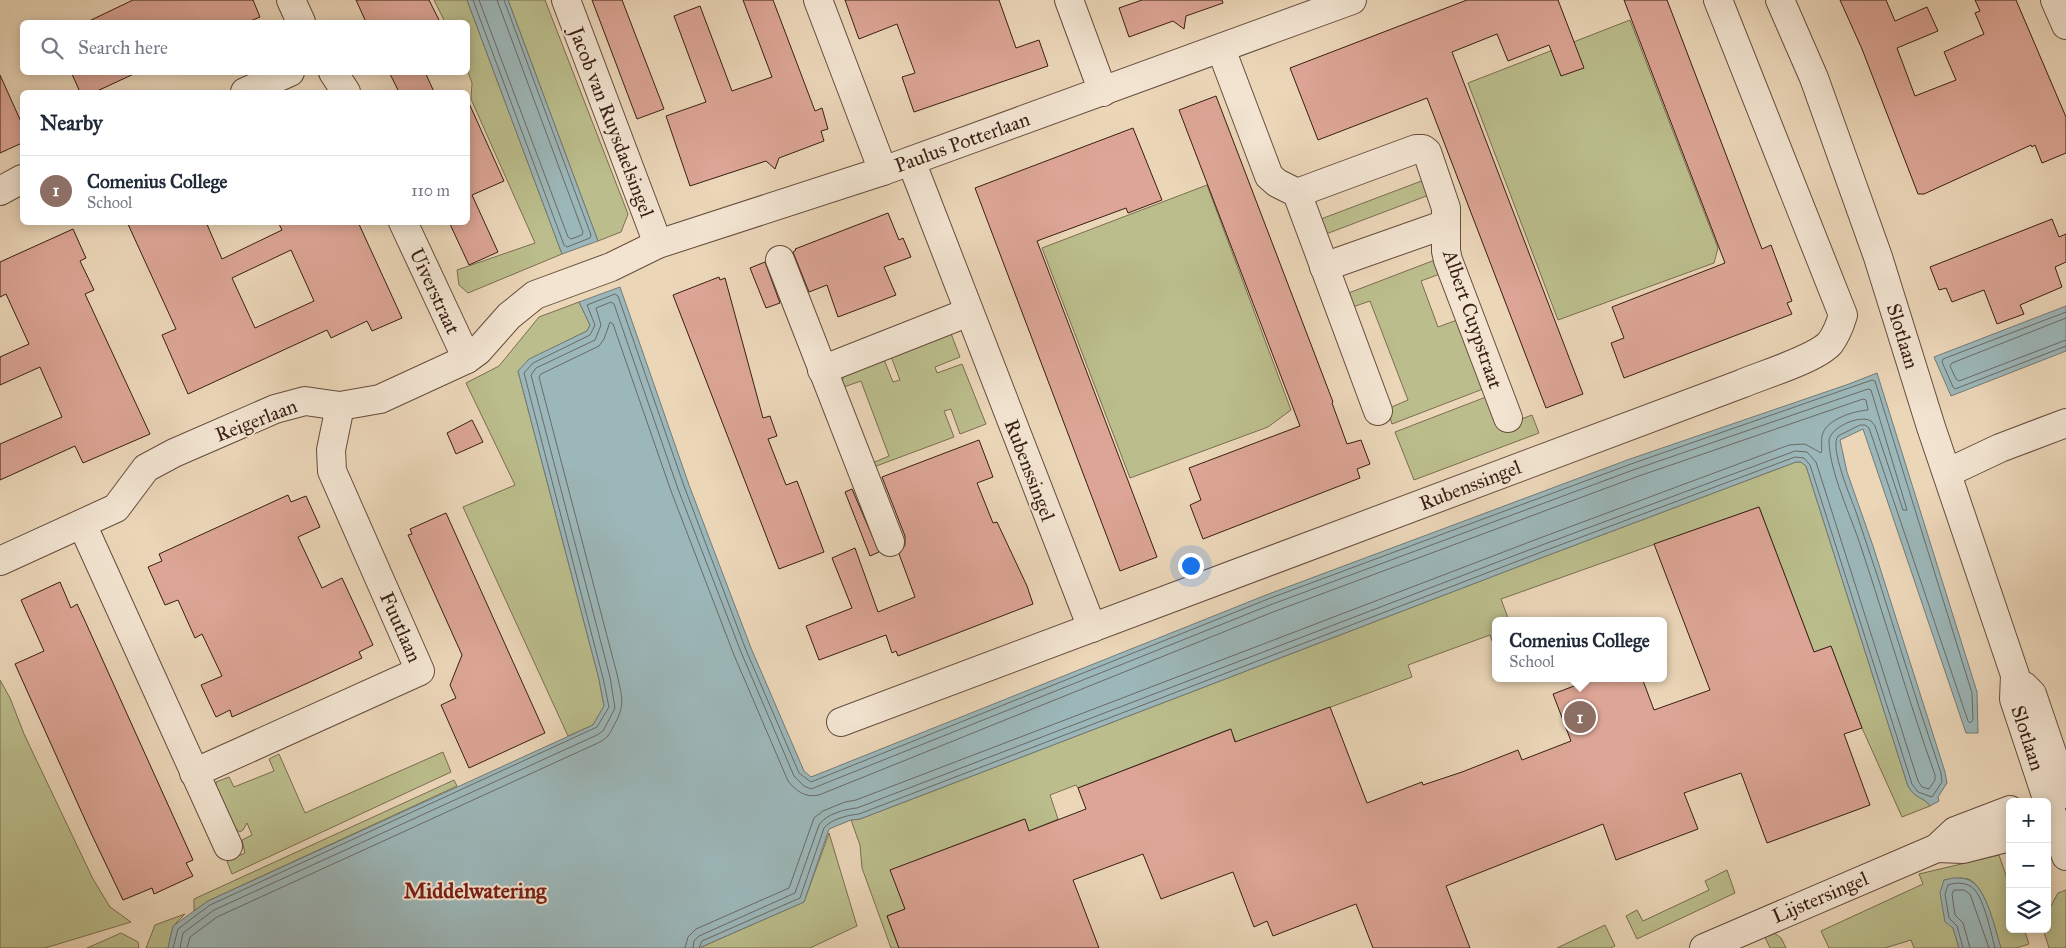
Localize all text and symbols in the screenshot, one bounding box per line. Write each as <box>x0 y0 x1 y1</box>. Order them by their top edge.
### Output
search box <box>20 20 470 75</box>
street label: Jacob van Ruysdaelsingel <box>563 22 660 221</box>
icon: search <box>38 34 66 62</box>
text: Search here <box>78 36 168 59</box>
street label: Paulus Potterlaan <box>891 106 1033 178</box>
text: Nearby <box>40 110 103 136</box>
text: Comenius College <box>87 170 227 193</box>
text: 1 <box>53 181 59 200</box>
text: 110 m <box>411 181 450 200</box>
text: School <box>87 193 132 212</box>
street label: Uiverstraat <box>405 244 465 338</box>
street label: Albert Cuypstraat <box>1438 246 1508 392</box>
street label: Slotlaan <box>1882 300 1924 372</box>
street label: Reigerlaan <box>212 393 301 448</box>
street label: Rubenssingel <box>999 416 1061 525</box>
street label: Rubenssingel <box>1416 454 1525 516</box>
your location <box>1178 553 1204 579</box>
street label: Fuutlaan <box>375 588 427 666</box>
popup <box>1492 617 1667 682</box>
text: Comenius College <box>1509 629 1650 652</box>
text: School <box>1509 652 1555 671</box>
pin: 1 <box>1564 698 1596 736</box>
street label: Slotlaan <box>2006 702 2050 774</box>
map controls <box>2006 798 2051 933</box>
button: + <box>2006 798 2051 843</box>
button: − <box>2006 843 2051 888</box>
street label: Lijstersingel <box>1768 866 1873 929</box>
district label: Middelwatering <box>404 877 547 904</box>
button: layers <box>2006 888 2051 933</box>

